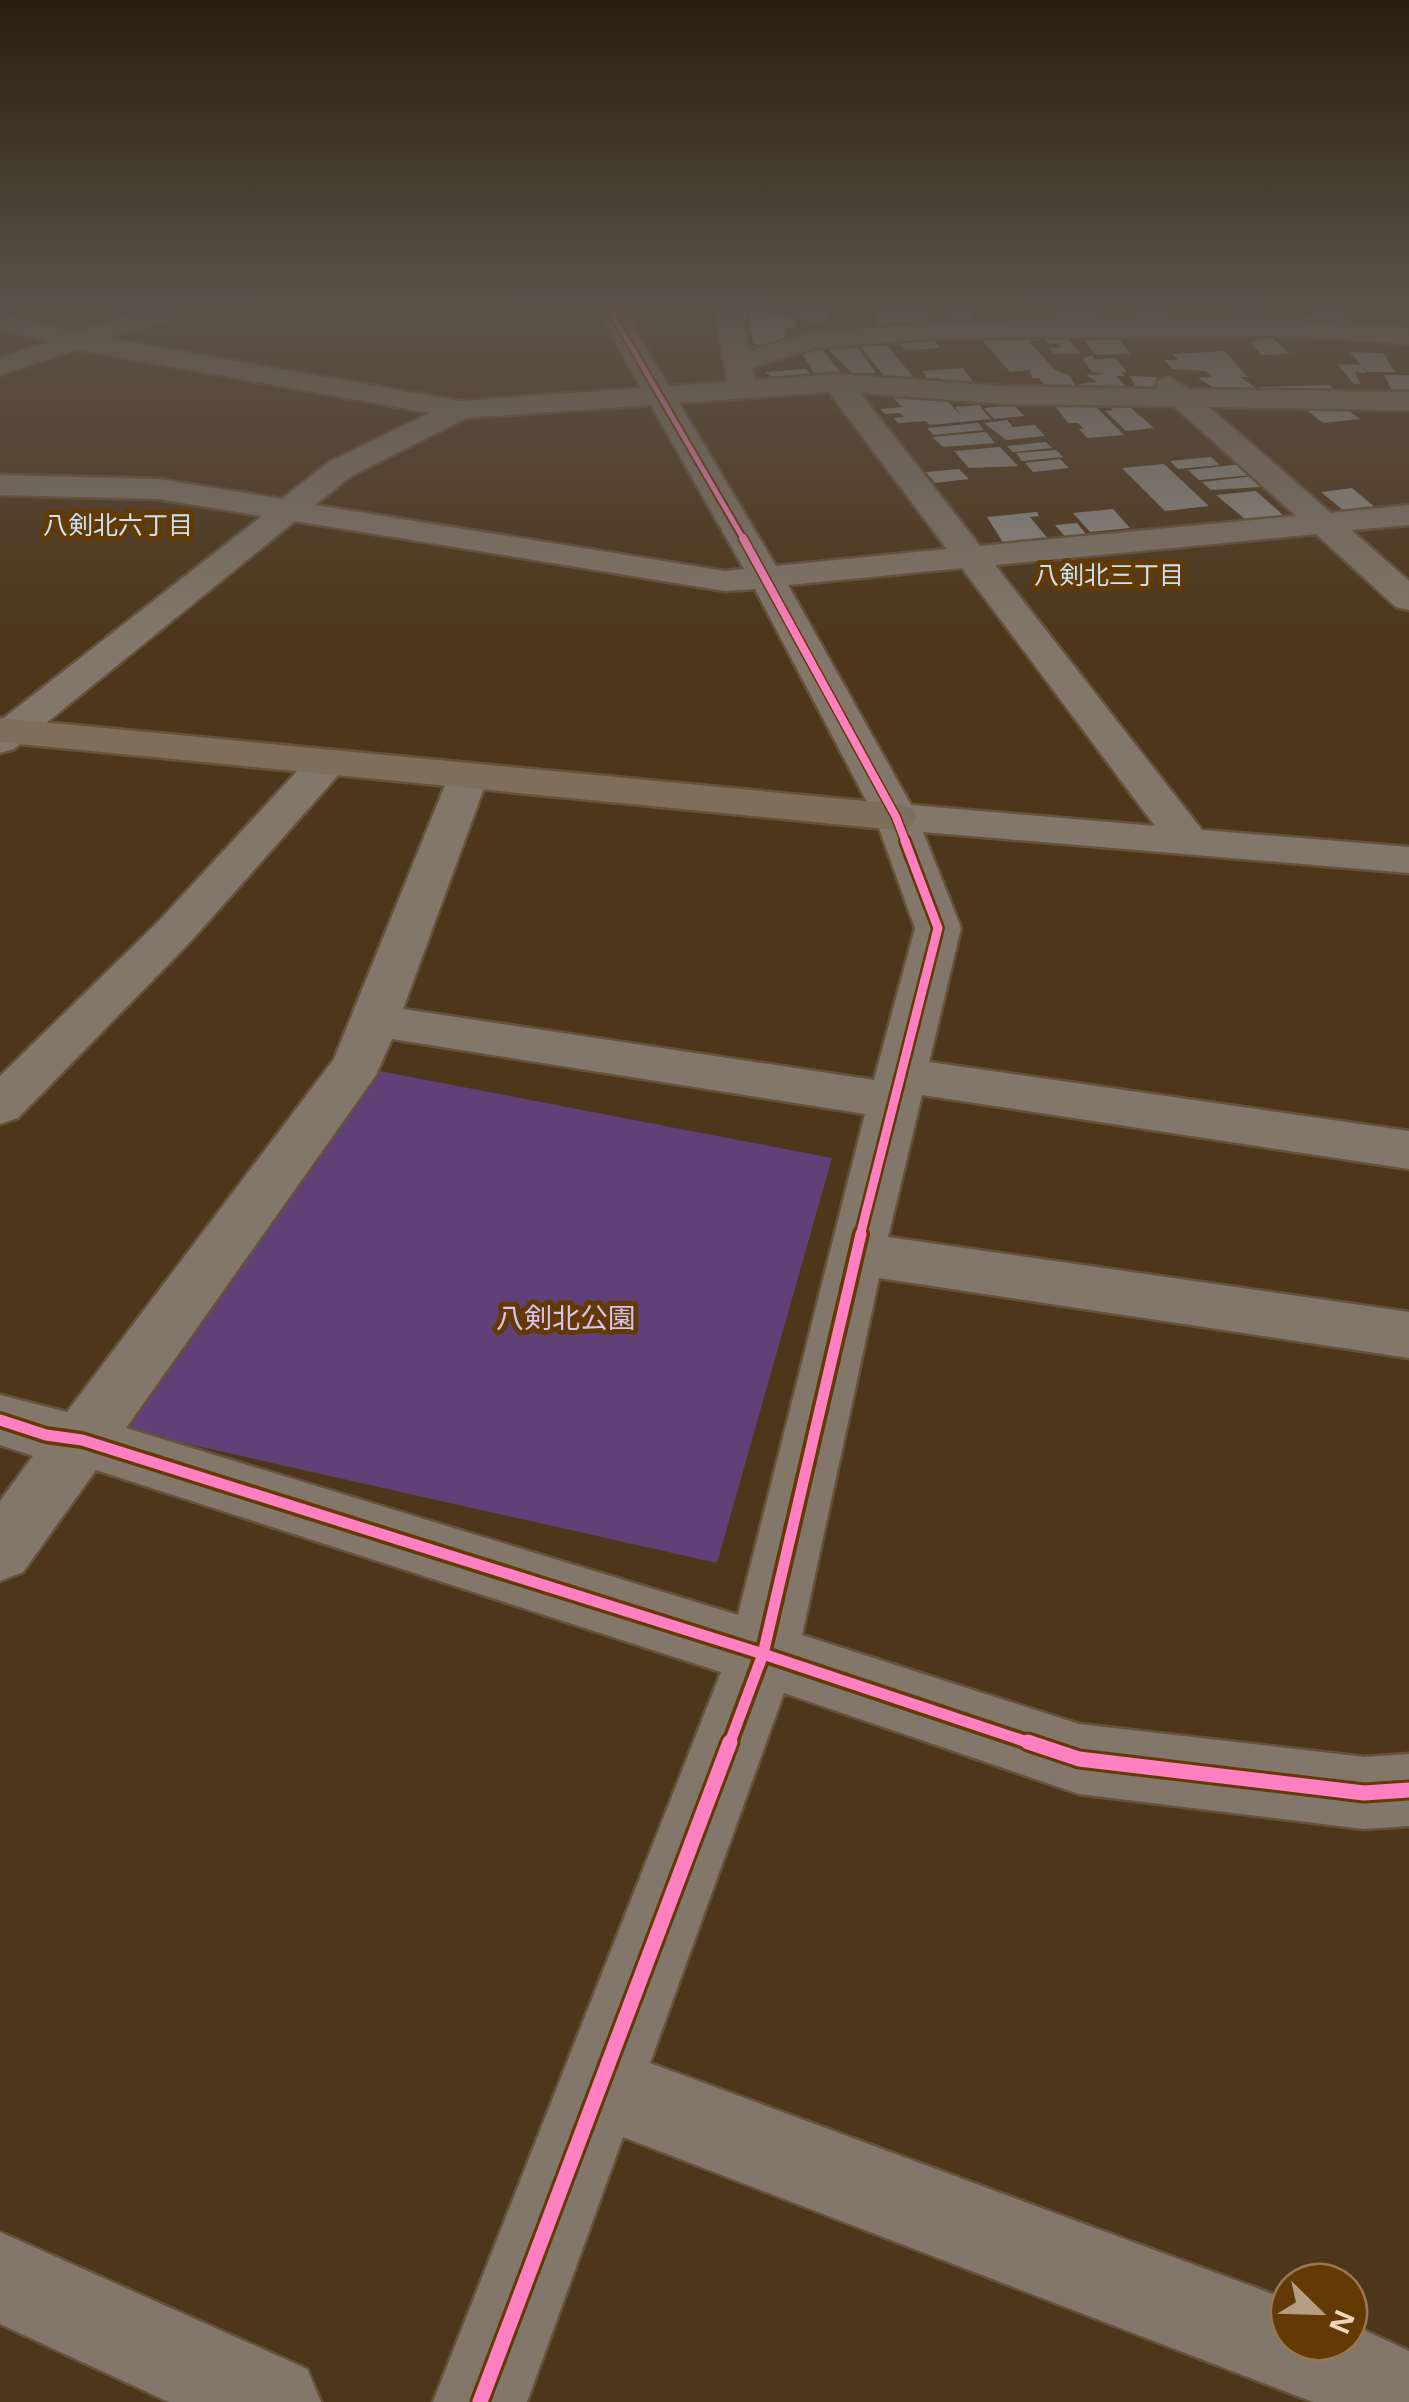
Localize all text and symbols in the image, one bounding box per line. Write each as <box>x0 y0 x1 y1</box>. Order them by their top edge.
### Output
district label: 八剣北六丁目 <box>43 507 193 541</box>
district label: 八剣北三丁目 <box>1034 557 1184 591</box>
park label: 八剣北公園 <box>496 1298 636 1336</box>
north arrow <box>1269 2262 1369 2362</box>
text: N <box>1321 2304 1365 2340</box>

